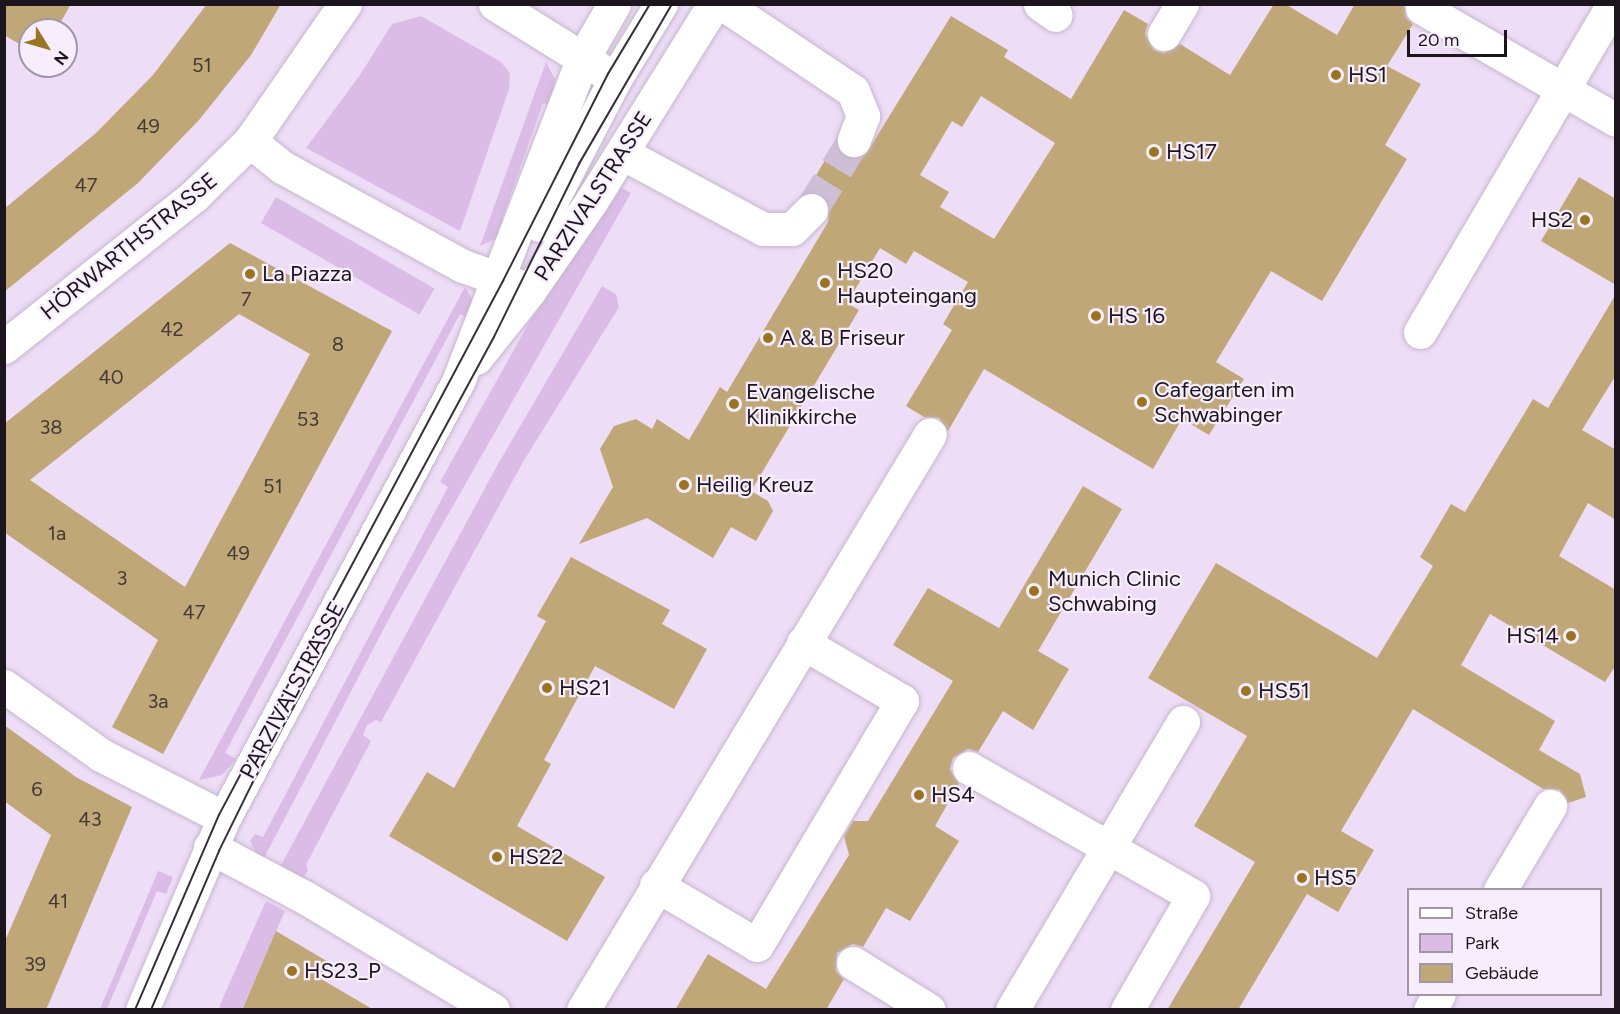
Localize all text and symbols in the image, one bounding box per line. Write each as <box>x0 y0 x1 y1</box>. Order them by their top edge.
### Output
north arrow <box>18 18 78 78</box>
scale bar <box>1410 18 1510 56</box>
text: 20 m <box>1418 29 1459 51</box>
text: N <box>50 47 72 69</box>
house number: 51 <box>192 53 212 77</box>
place label: HS1 <box>1348 62 1387 88</box>
marker: HS1 <box>1329 68 1343 82</box>
street label: PARZIVALSTRASSE <box>528 106 658 286</box>
house number: 49 <box>136 114 160 138</box>
place label: HS17 <box>1166 139 1217 165</box>
marker: HS17 <box>1147 145 1161 159</box>
street label: HÖRWARTHSTRASSE <box>35 167 223 325</box>
house number: 47 <box>74 173 98 197</box>
place label: HS2 <box>1531 207 1573 233</box>
marker: HS2 <box>1578 213 1592 227</box>
place label: HS20 Haupteingang <box>837 257 977 308</box>
place label: La Piazza <box>262 261 352 287</box>
marker: La Piazza <box>243 267 257 281</box>
marker: HS20 Haupteingang <box>818 276 832 290</box>
house number: 7 <box>241 287 251 311</box>
place label: HS 16 <box>1108 303 1165 329</box>
marker: HS 16 <box>1089 309 1103 323</box>
house number: 42 <box>160 317 184 341</box>
place label: A & B Friseur <box>780 325 905 351</box>
marker: A & B Friseur <box>761 331 775 345</box>
house number: 8 <box>332 332 344 356</box>
house number: 40 <box>98 365 124 389</box>
place label: Cafegarten im Schwabinger <box>1154 376 1295 428</box>
place label: Evangelische Klinikkirche <box>746 378 875 430</box>
marker: Cafegarten im Schwabinger <box>1135 395 1149 409</box>
marker: Evangelische Klinikkirche <box>727 397 741 411</box>
house number: 53 <box>297 407 319 431</box>
house number: 38 <box>39 415 63 439</box>
place label: Heilig Kreuz <box>696 472 814 498</box>
house number: 51 <box>263 474 283 498</box>
marker: Heilig Kreuz <box>677 478 691 492</box>
house number: 1a <box>48 521 66 545</box>
house number: 49 <box>226 541 250 565</box>
place label: Munich Clinic Schwabing <box>1048 565 1181 616</box>
house number: 3 <box>117 566 127 590</box>
marker: Munich Clinic Schwabing <box>1025 582 1043 600</box>
street label: PARZIVALSTRASSE <box>234 597 350 783</box>
house number: 47 <box>182 600 206 624</box>
place label: HS14 <box>1506 623 1559 649</box>
marker: HS14 <box>1564 629 1578 643</box>
place label: HS21 <box>559 675 610 701</box>
place label: HS51 <box>1258 678 1310 704</box>
marker: HS21 <box>540 681 554 695</box>
marker: HS51 <box>1239 684 1253 698</box>
house number: 3a <box>147 689 169 713</box>
house number: 6 <box>31 777 43 801</box>
place label: HS4 <box>931 782 975 808</box>
marker: HS4 <box>912 788 926 802</box>
house number: 43 <box>78 807 102 831</box>
place label: HS22 <box>509 844 564 870</box>
marker: HS22 <box>490 850 504 864</box>
place label: HS5 <box>1314 865 1357 891</box>
marker: HS5 <box>1295 871 1309 885</box>
legend <box>1407 888 1602 996</box>
house number: 41 <box>48 889 68 913</box>
text: Straße <box>1465 902 1518 924</box>
text: Park <box>1465 932 1499 954</box>
house number: 39 <box>24 952 46 976</box>
place label: HS23_P <box>304 958 381 984</box>
text: Gebäude <box>1465 962 1539 984</box>
marker: HS23_P <box>285 964 299 978</box>

